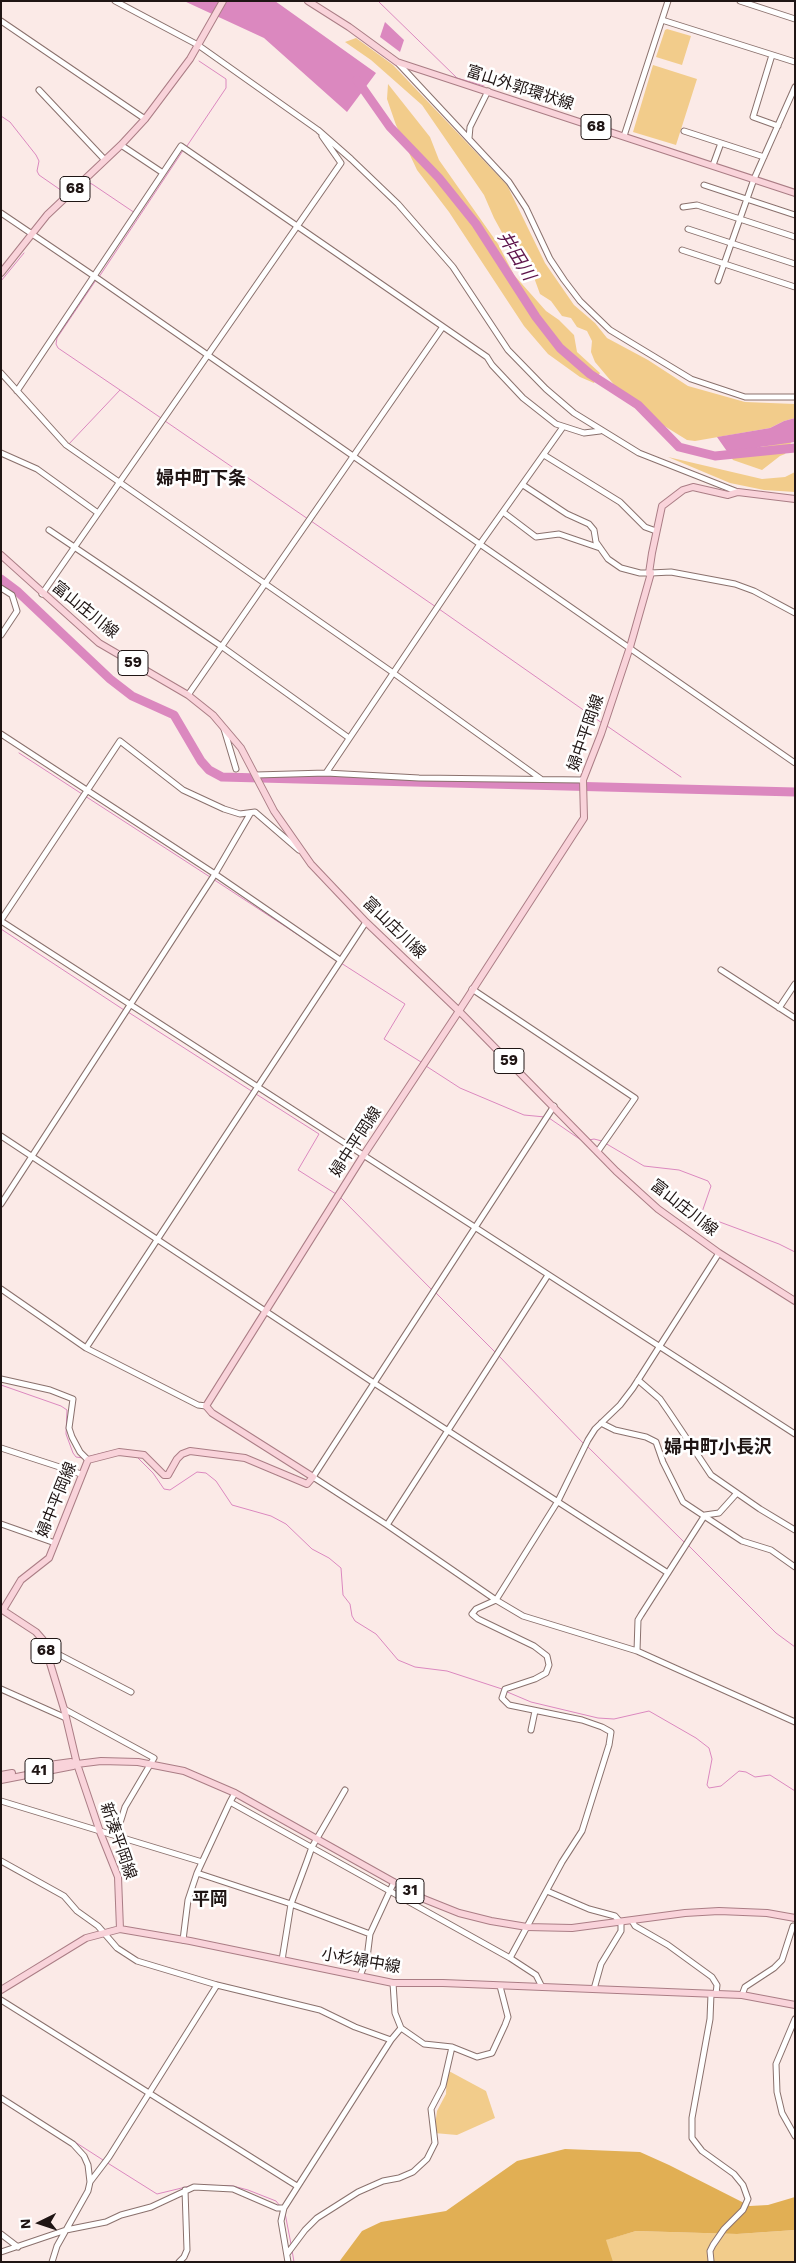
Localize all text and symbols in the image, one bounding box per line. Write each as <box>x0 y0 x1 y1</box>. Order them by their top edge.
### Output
street label: 富山外郭環状線 <box>464 62 576 114</box>
road number: 68 <box>581 114 611 140</box>
road number: 68 <box>60 176 90 202</box>
water label: 井田川 <box>493 227 539 285</box>
district label: 婦中町下条 <box>156 468 246 490</box>
street label: 富山庄川線 <box>48 577 122 643</box>
road number: 59 <box>118 650 148 676</box>
street label: 婦中平岡線 <box>564 692 608 774</box>
street label: 富山庄川線 <box>359 893 429 963</box>
road number: 59 <box>494 1048 524 1074</box>
street label: 婦中平岡線 <box>326 1103 386 1181</box>
street label: 富山庄川線 <box>647 1176 721 1240</box>
district label: 婦中町小長沢 <box>664 1437 772 1459</box>
street label: 婦中平岡線 <box>33 1459 81 1541</box>
road number: 68 <box>31 1638 61 1664</box>
road number: 41 <box>25 1758 53 1784</box>
street label: 新湊平岡線 <box>96 1800 140 1882</box>
road number: 31 <box>396 1878 424 1904</box>
district label: 平岡 <box>192 1889 228 1911</box>
street label: 小杉婦中線 <box>320 1945 402 1977</box>
north arrow <box>15 2198 65 2248</box>
text: N <box>17 2218 33 2230</box>

